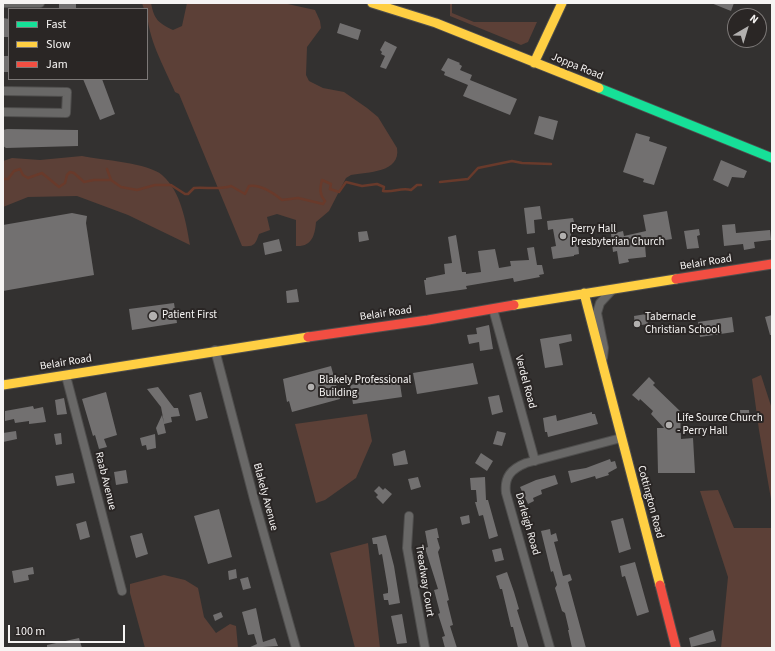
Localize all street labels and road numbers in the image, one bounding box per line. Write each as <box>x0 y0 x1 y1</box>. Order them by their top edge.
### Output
street label: Joppa Road <box>549 51 605 83</box>
street label: Belair Road <box>679 252 733 274</box>
street label: Belair Road <box>359 304 413 324</box>
street label: Belair Road <box>39 352 93 374</box>
street label: Verdel Road <box>512 354 538 410</box>
street label: Raab Avenue <box>91 451 119 511</box>
street label: Blakely Avenue <box>250 462 280 532</box>
street label: Cottington Road <box>634 464 666 540</box>
street label: Darleigh Road <box>512 491 542 557</box>
street label: Treadway Court <box>412 544 436 618</box>

